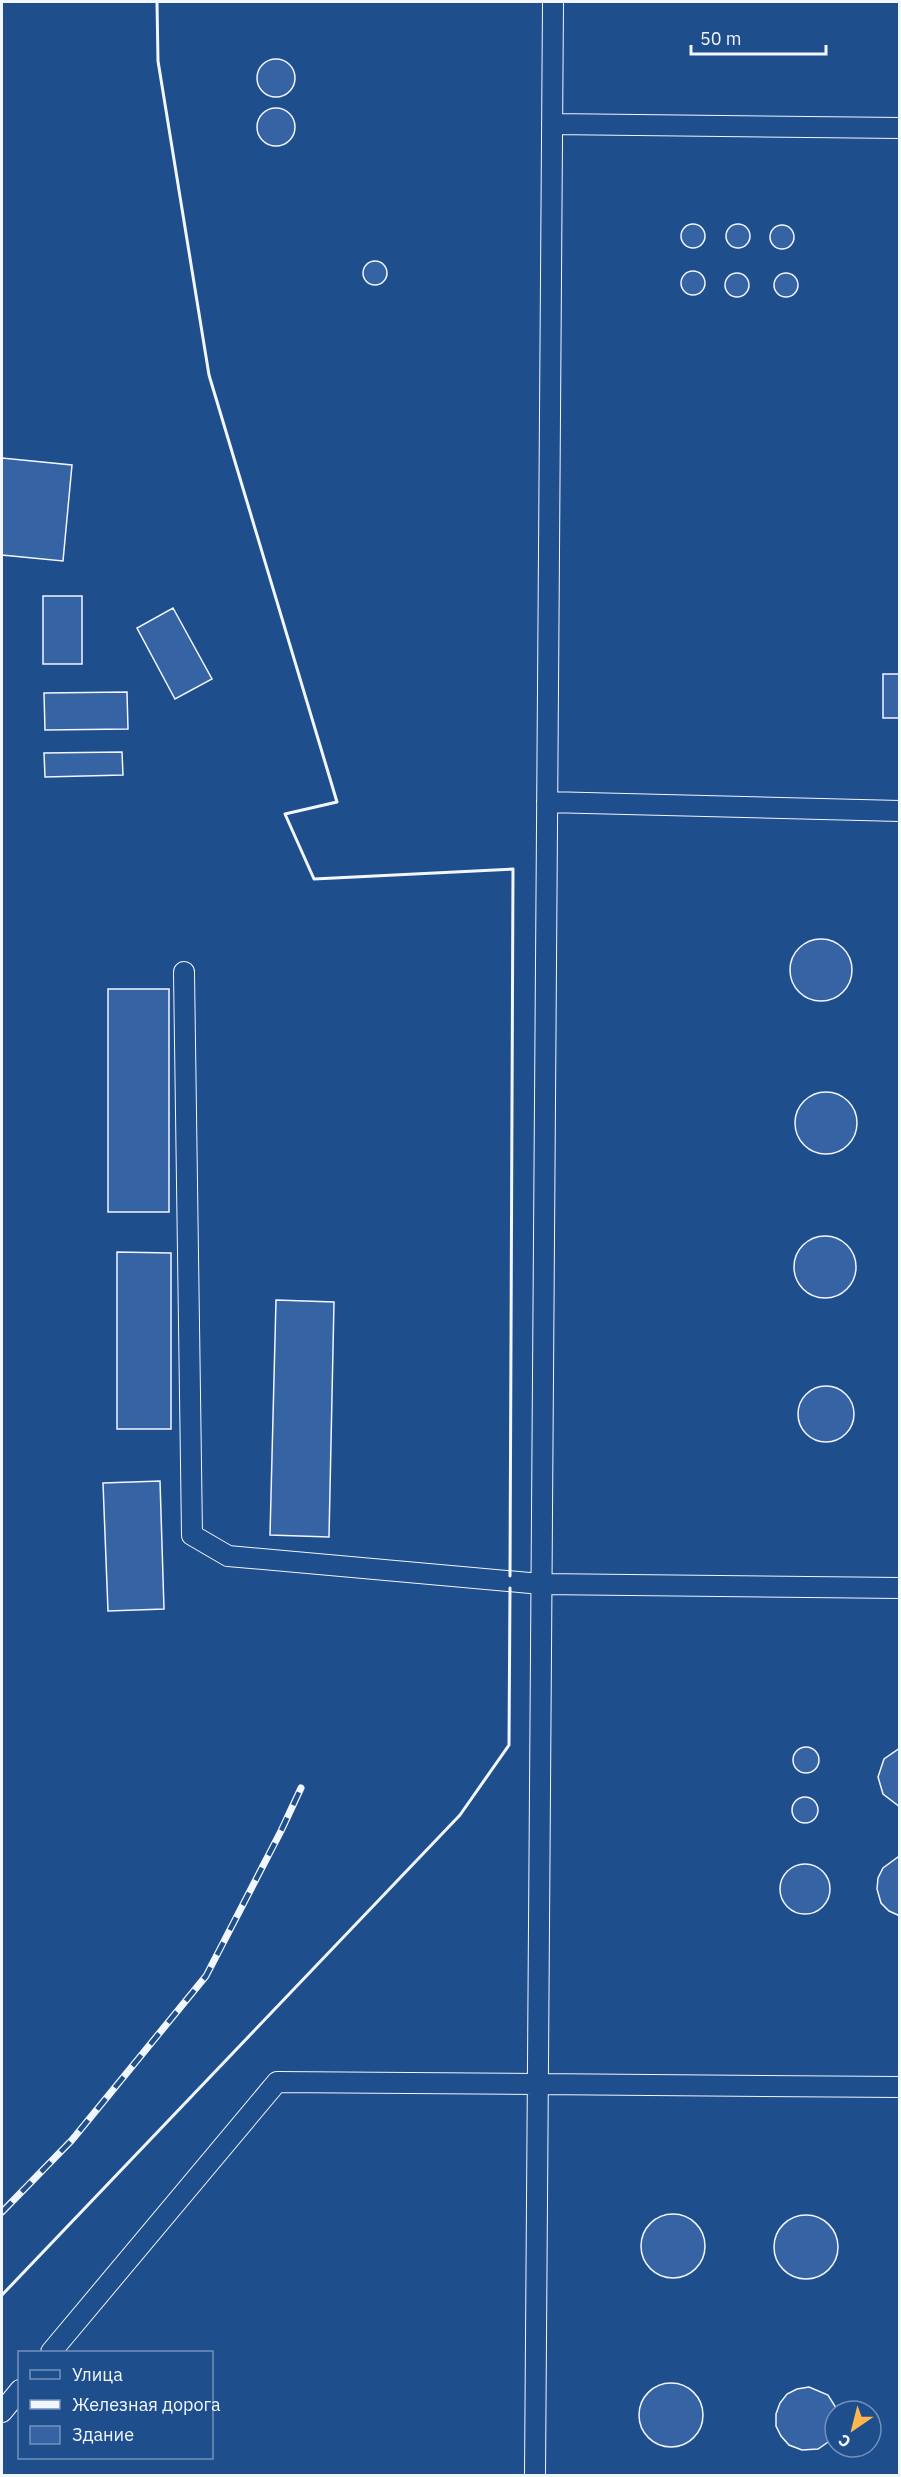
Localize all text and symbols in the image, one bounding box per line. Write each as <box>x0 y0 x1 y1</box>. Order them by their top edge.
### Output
scale bar <box>691 18 826 56</box>
text: 50 m <box>700 27 742 50</box>
legend <box>18 2351 213 2459</box>
text: Улица <box>72 2363 123 2386</box>
text: Железная дорога <box>72 2393 221 2416</box>
north arrow <box>823 2399 883 2459</box>
text: Здание <box>72 2423 134 2446</box>
text: С <box>834 2430 854 2452</box>

